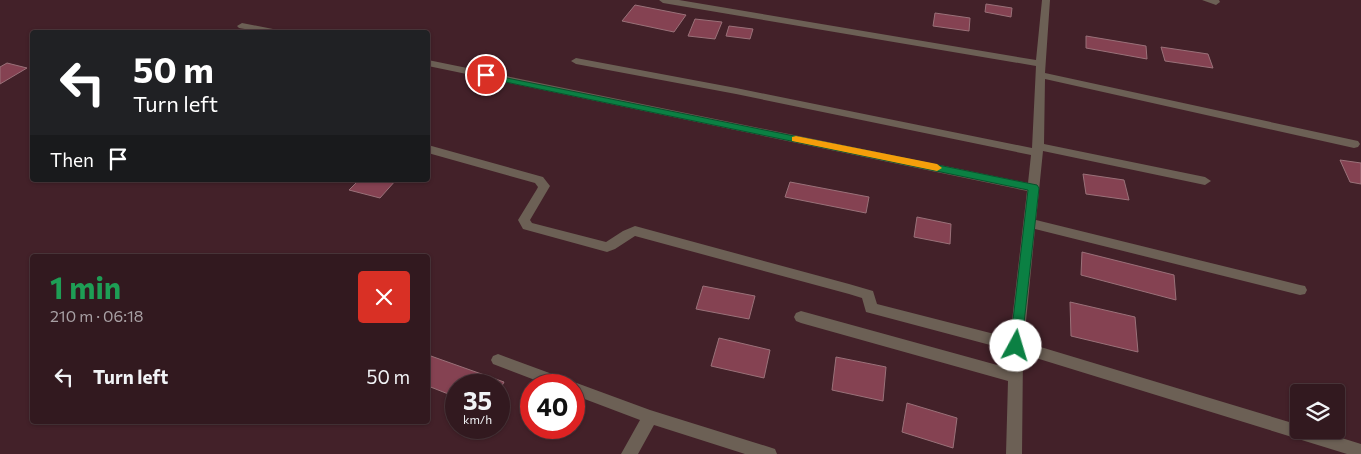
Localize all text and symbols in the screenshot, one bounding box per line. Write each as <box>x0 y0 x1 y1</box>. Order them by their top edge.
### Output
text: 50 m <box>133 47 214 90</box>
icon: left <box>50 50 115 115</box>
pin <box>465 54 507 96</box>
icon: arrive <box>472 61 500 89</box>
text: Turn left <box>133 90 218 117</box>
icon: arrive <box>104 145 132 173</box>
text: Then <box>50 148 94 171</box>
text: 1 min <box>50 268 121 305</box>
button: close <box>358 271 410 323</box>
text: 210 m · 06:18 <box>50 306 144 325</box>
position arrow <box>989 319 1041 371</box>
icon: left <box>50 363 78 391</box>
text: Turn left <box>93 365 168 388</box>
text: 50 m <box>366 365 410 388</box>
speed limit sign: 40 <box>520 374 585 439</box>
map controls <box>1290 384 1345 439</box>
button: layers <box>1290 384 1345 439</box>
text: 35 <box>463 385 492 415</box>
text: km/h <box>463 412 492 426</box>

